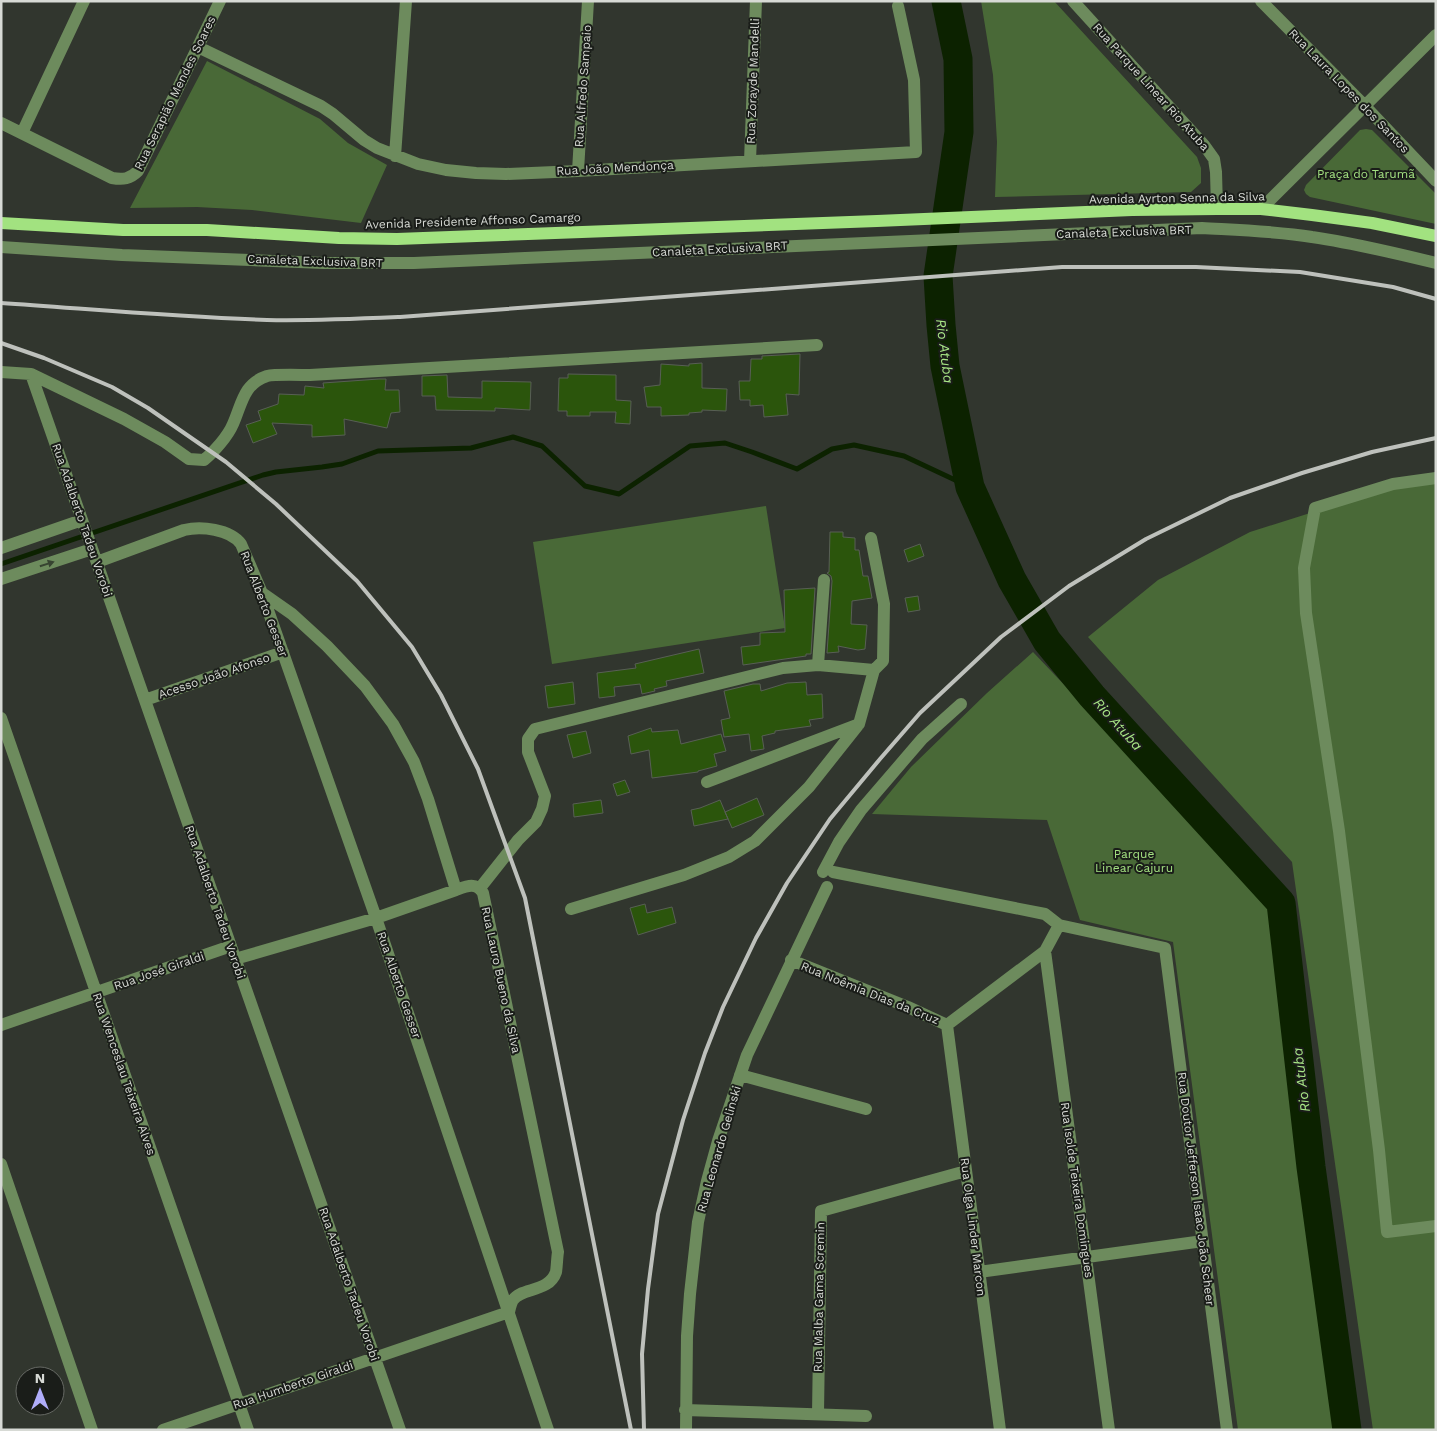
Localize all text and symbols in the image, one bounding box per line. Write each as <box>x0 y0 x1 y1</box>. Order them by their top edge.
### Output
street label: Rua Serapião Mendes Soares <box>131 14 219 172</box>
street label: Rua Zorayde Mandelli <box>744 18 762 144</box>
street label: Rua Parque Linear Rio Atuba <box>1090 20 1212 154</box>
street label: Rua Alfredo Sampaio <box>572 24 594 148</box>
street label: Rua Laura Lopes dos Santos <box>1286 26 1412 156</box>
street label: Rua João Mendonça <box>556 158 674 178</box>
park label: Praça do Tarumã <box>1317 167 1415 181</box>
street label: Avenida Ayrton Senna da Silva <box>1089 189 1265 207</box>
street label: Avenida Presidente Affonso Camargo <box>365 210 581 232</box>
street label: Canaleta Exclusiva BRT <box>1056 223 1192 241</box>
street label: Canaleta Exclusiva BRT <box>652 238 788 260</box>
street label: Canaleta Exclusiva BRT <box>247 252 383 270</box>
water label: Rio Atuba <box>933 318 957 384</box>
street label: Rua Adalberto Tadeu Vorobi <box>49 441 115 599</box>
street label: Rua Alberto Gesser <box>237 549 291 659</box>
one-way arrow <box>39 560 54 567</box>
street label: Acesso João Afonso <box>156 650 272 702</box>
water label: Rio Atuba <box>1090 695 1146 754</box>
street label: Rua Adalberto Tadeu Vorobi <box>182 823 248 981</box>
park label: Parque Linear Cajuru <box>1095 847 1173 875</box>
street label: Rua Lauro Bueno da Silva <box>479 905 523 1055</box>
street label: Rua Alberto Gesser <box>374 930 424 1040</box>
street label: Rua José Giraldi <box>112 949 206 993</box>
street label: Rua Noêmia Dias da Cruz <box>799 959 941 1027</box>
street label: Rua Wenceslau Teixeira Alves <box>90 991 158 1157</box>
water label: Rio Atuba <box>1289 1047 1313 1113</box>
street label: Rua Doutor Jefferson Isaac João Scheer <box>1175 1071 1217 1307</box>
street label: Rua Leonardo Gelinski <box>694 1084 744 1214</box>
street label: Rua Isolde Teixeira Domingues <box>1058 1101 1096 1279</box>
street label: Rua Olga Linder Marcon <box>958 1157 988 1297</box>
street label: Rua Adalberto Tadeu Vorobi <box>316 1205 382 1363</box>
street label: Rua Malba Gama Scremin <box>811 1222 827 1372</box>
street label: Rua Humberto Giraldi <box>231 1358 355 1412</box>
north arrow <box>15 1366 65 1416</box>
text: N <box>35 1370 45 1386</box>

